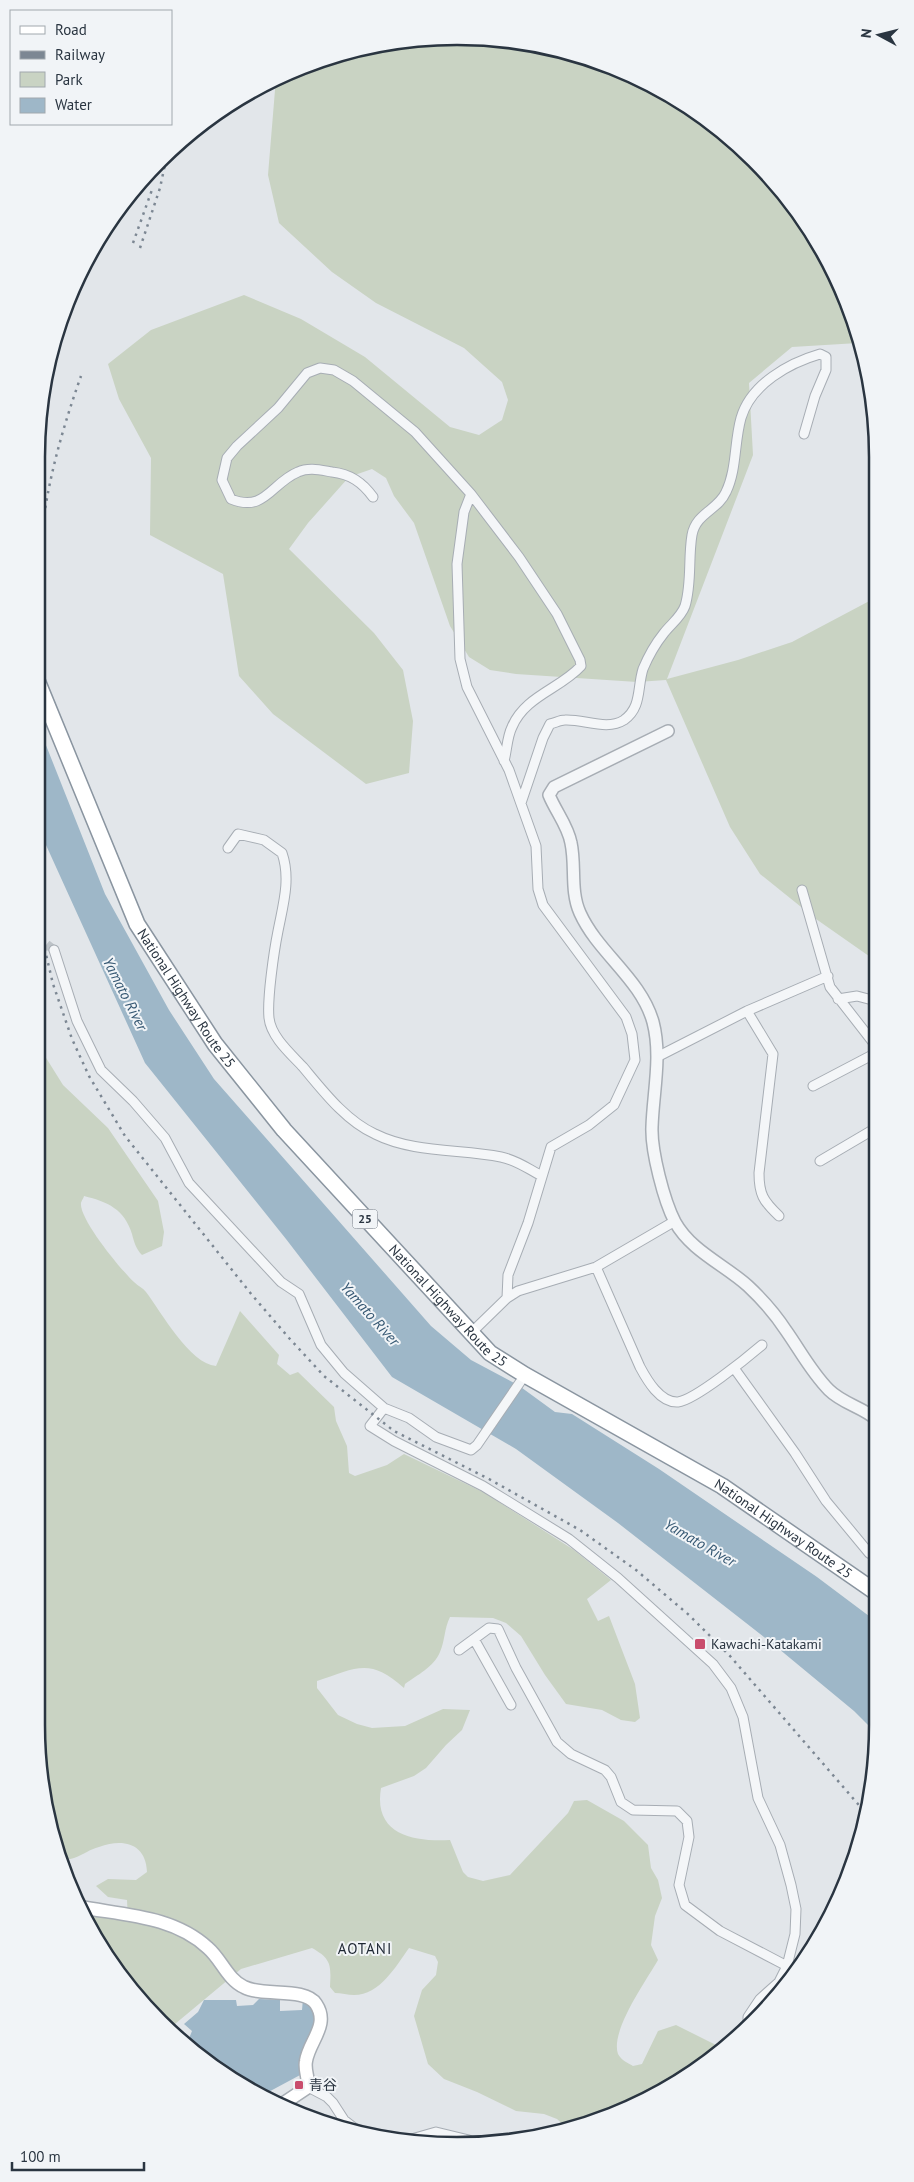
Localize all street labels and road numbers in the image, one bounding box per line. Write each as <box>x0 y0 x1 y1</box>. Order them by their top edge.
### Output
street label: National Highway Route 25 <box>133 925 239 1071</box>
road number: 25 <box>352 1210 378 1228</box>
street label: National Highway Route 25 <box>385 1241 511 1371</box>
street label: National Highway Route 25 <box>711 1475 856 1582</box>

